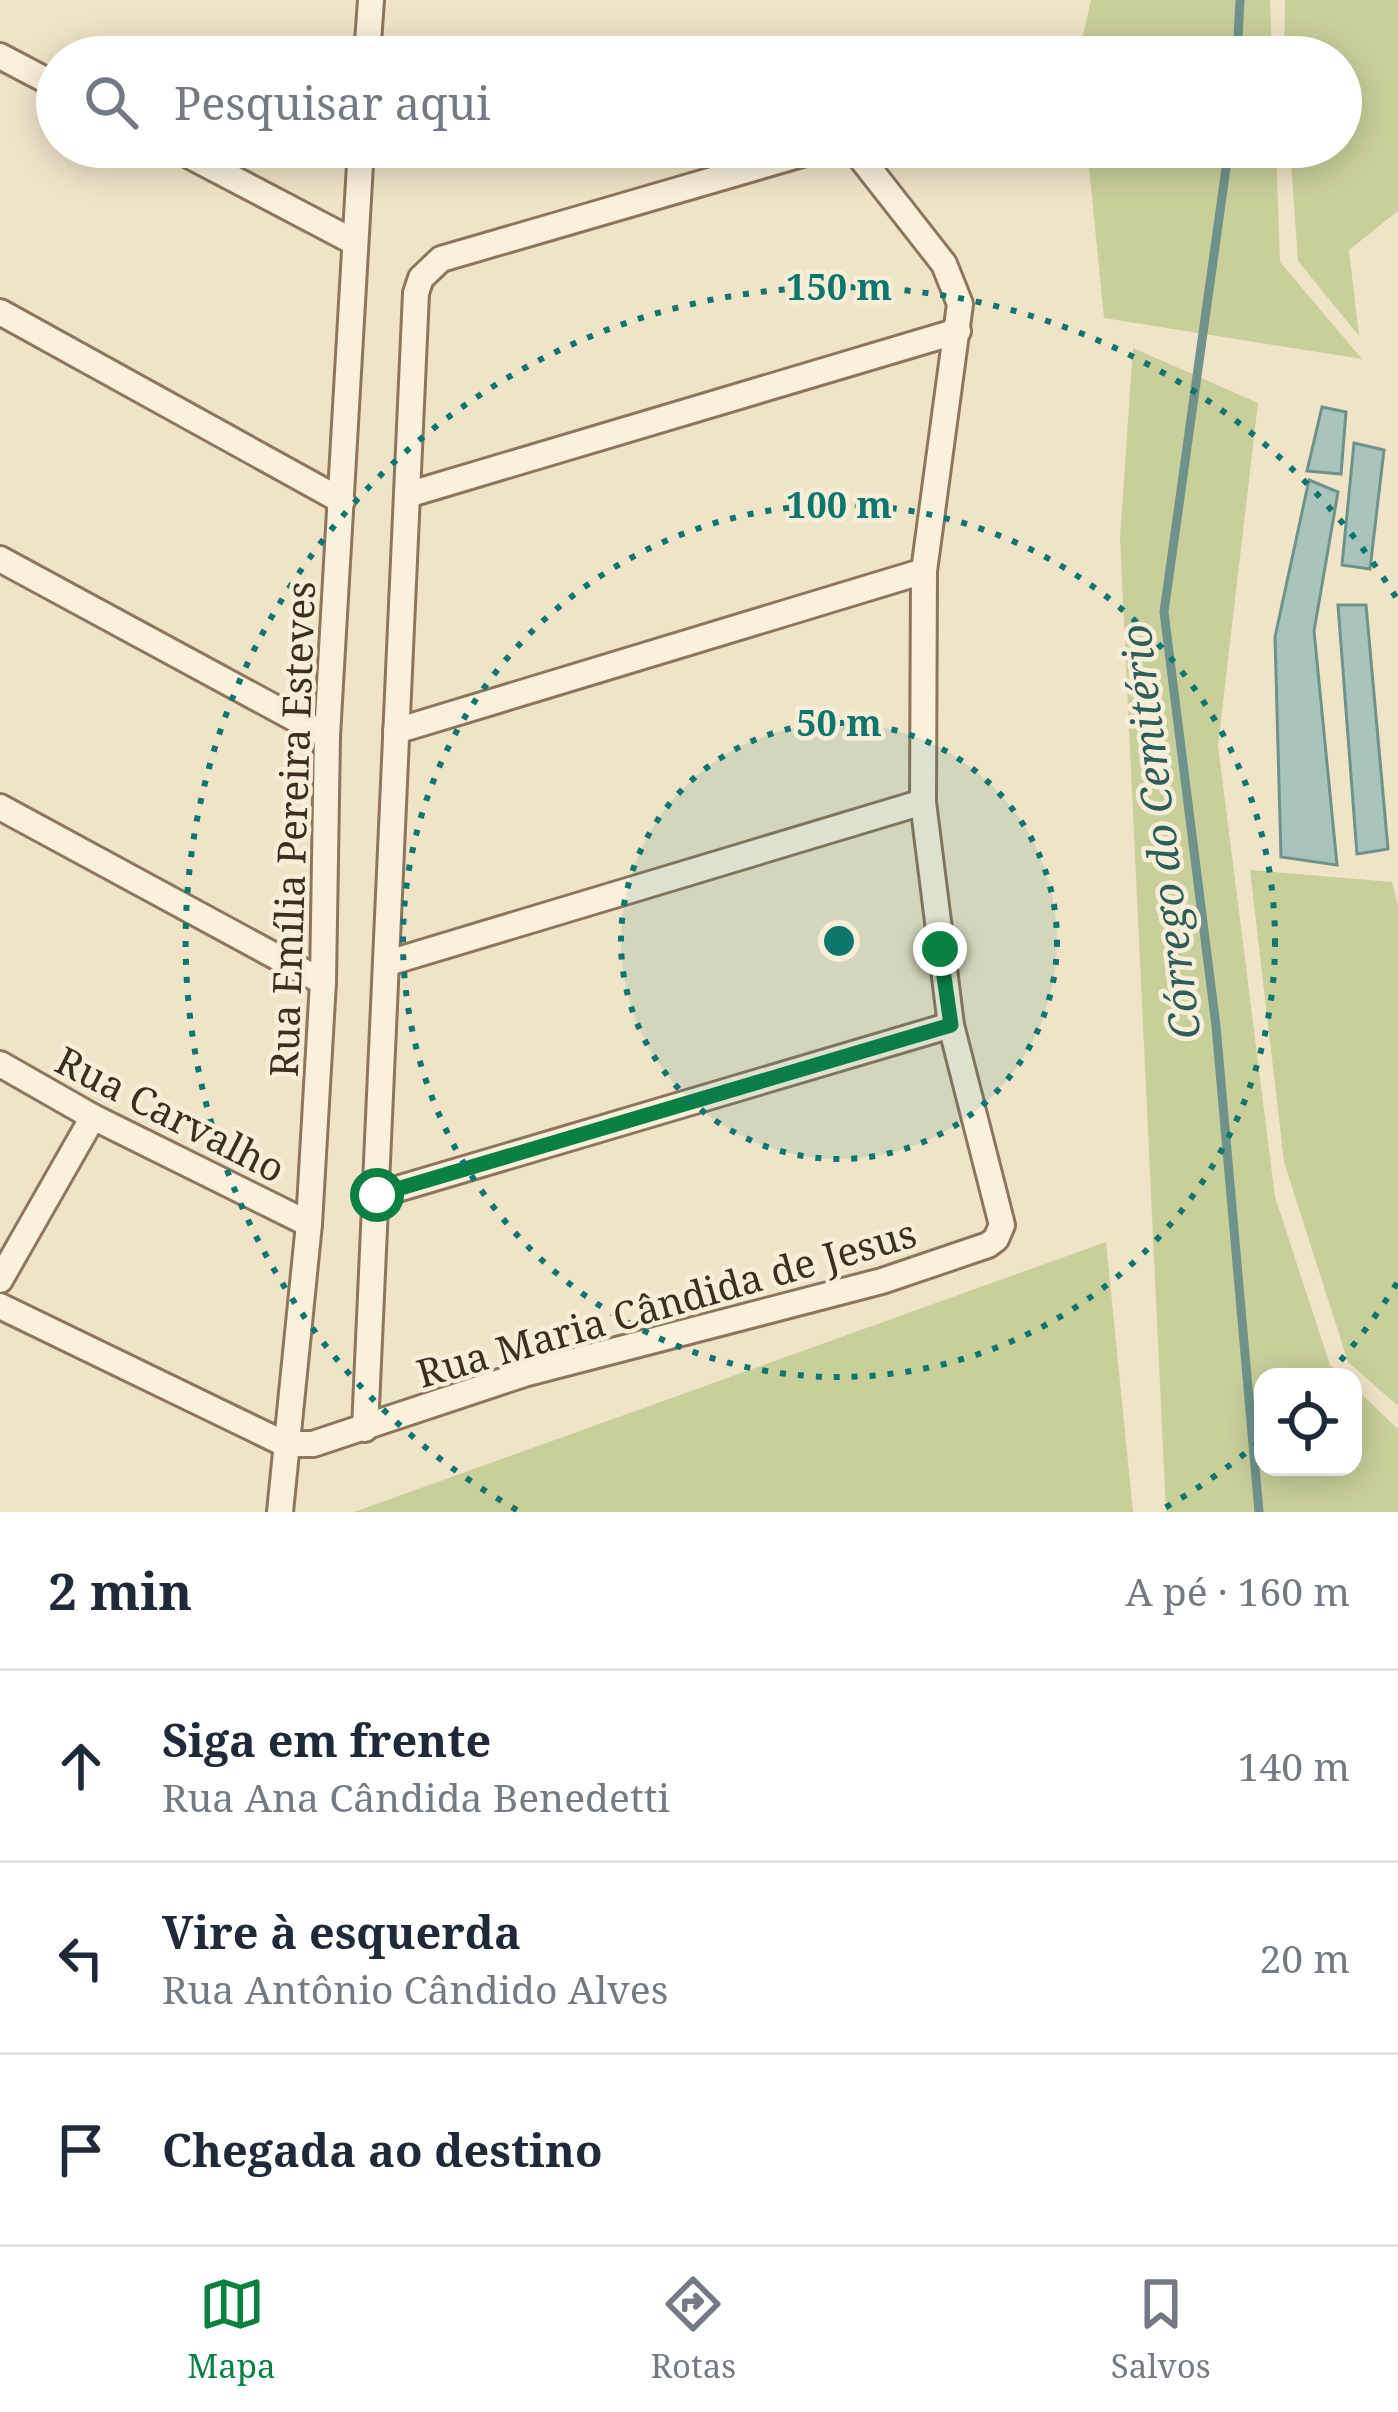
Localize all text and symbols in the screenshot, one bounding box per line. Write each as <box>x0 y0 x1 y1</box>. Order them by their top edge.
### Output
search box <box>36 36 1362 168</box>
icon: search <box>78 69 144 135</box>
text: Pesquisar aqui <box>174 72 491 133</box>
text: 150 m <box>786 262 892 311</box>
text: 100 m <box>786 480 892 529</box>
street label: Rua Emília Pereira Esteves <box>256 580 326 1078</box>
water label: Córrego do Cemitério <box>1105 621 1213 1043</box>
text: 50 m <box>796 698 882 747</box>
centre of rings <box>818 920 860 962</box>
route end <box>913 922 967 976</box>
street label: Rua Carvalho <box>47 1032 295 1194</box>
route start <box>350 1168 404 1222</box>
street label: Rua Maria Cândida de Jesus <box>410 1205 922 1399</box>
map controls <box>1254 1368 1362 1476</box>
button: locate <box>1254 1368 1362 1476</box>
text: 2 min <box>48 1555 192 1625</box>
text: A pé · 160 m <box>1125 1564 1350 1617</box>
text: Siga em frente <box>162 1709 491 1770</box>
icon: ahead <box>48 1733 114 1799</box>
text: 140 m <box>1238 1739 1350 1792</box>
text: Rua Ana Cândida Benedetti <box>162 1770 670 1823</box>
text: Vire à esquerda <box>162 1901 521 1962</box>
icon: left <box>48 1925 114 1991</box>
text: 20 m <box>1259 1931 1350 1984</box>
text: Rua Antônio Cândido Alves <box>162 1962 668 2015</box>
icon: arrive <box>48 2117 114 2183</box>
text: Chegada ao destino <box>162 2119 603 2180</box>
tab: Mapa <box>187 2271 276 2388</box>
tab: Rotas <box>650 2271 736 2388</box>
tab: Salvos <box>1111 2271 1211 2388</box>

